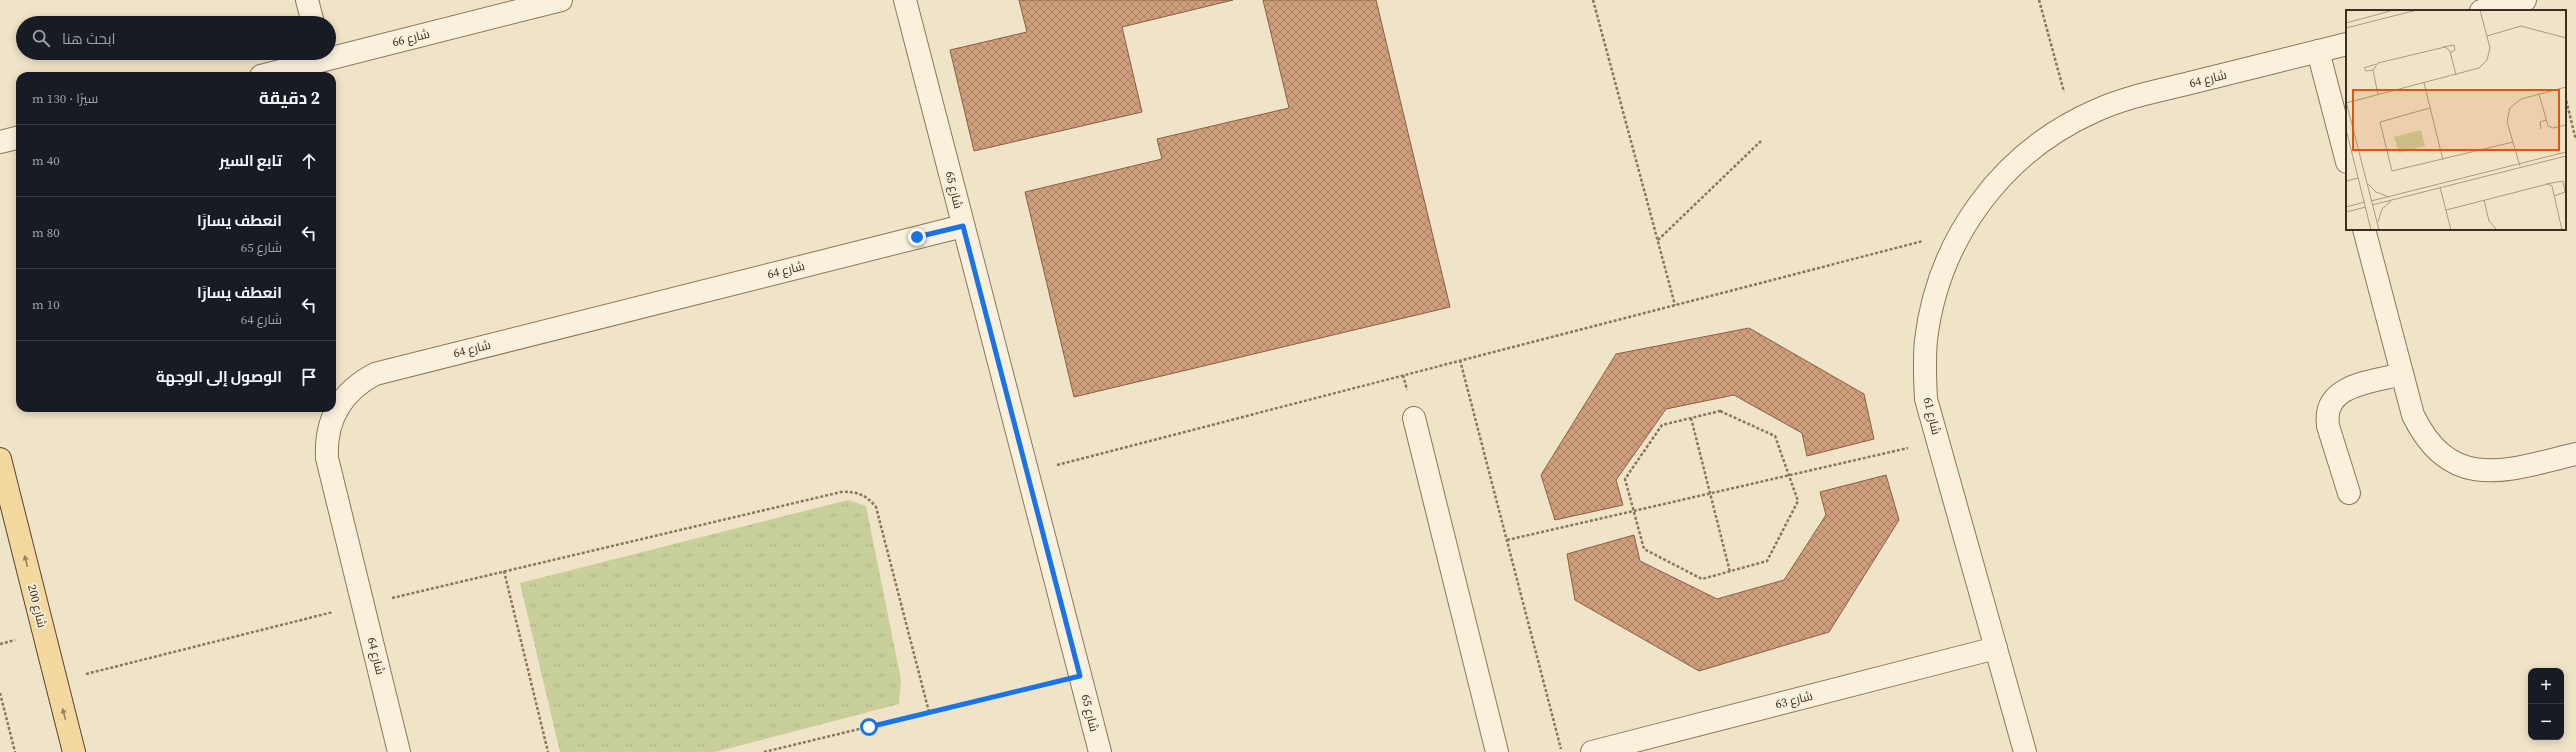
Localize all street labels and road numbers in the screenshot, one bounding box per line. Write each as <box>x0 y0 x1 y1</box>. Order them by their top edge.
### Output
street label: شارع 66 <box>391 26 431 50</box>
street label: شارع 64 <box>2188 67 2228 91</box>
street label: شارع 65 <box>942 170 966 210</box>
street label: شارع 64 <box>766 258 806 282</box>
street label: شارع 64 <box>452 337 492 361</box>
street label: شارع 61 <box>1920 396 1944 436</box>
street label: شارع 200 <box>24 583 50 629</box>
street label: شارع 64 <box>364 636 388 676</box>
street label: شارع 63 <box>1774 688 1814 712</box>
street label: شارع 65 <box>1078 693 1102 733</box>

